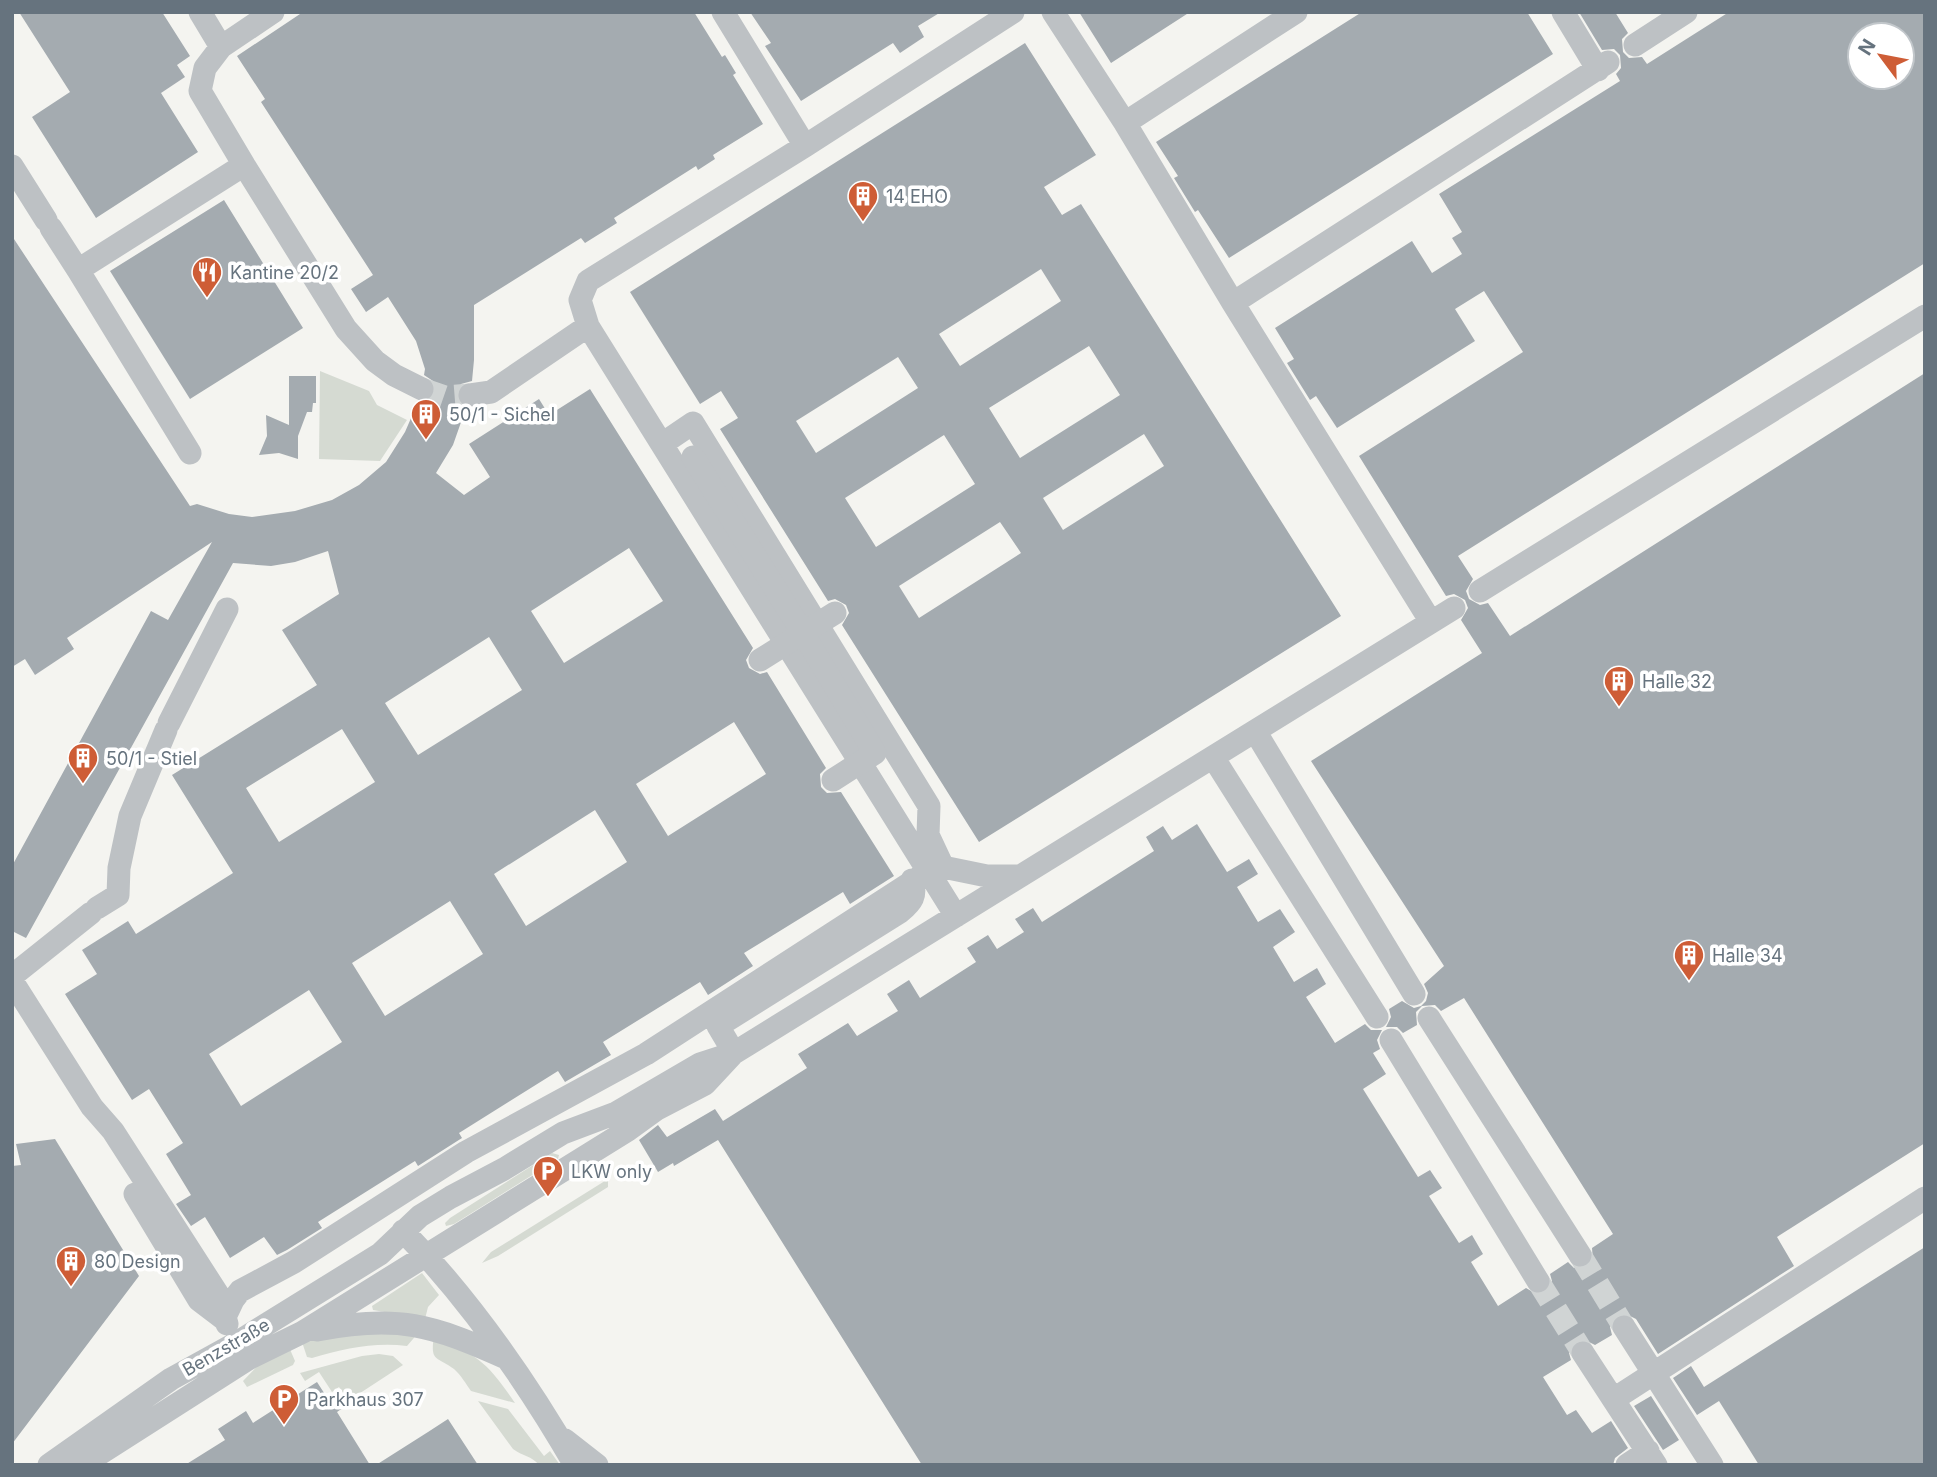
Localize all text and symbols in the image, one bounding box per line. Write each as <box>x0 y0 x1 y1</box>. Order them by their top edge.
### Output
north arrow <box>1846 21 1916 91</box>
text: N <box>1853 35 1881 59</box>
building icon: 14 EHO <box>846 179 880 223</box>
place label: 14 EHO <box>886 186 948 207</box>
restaurant icon: Kantine 20/2 <box>190 255 224 299</box>
place label: Kantine 20/2 <box>230 262 339 283</box>
building icon: 50/1 - Sichel <box>409 397 443 441</box>
place label: 50/1 - Sichel <box>449 404 555 425</box>
building icon: Halle 32 <box>1602 664 1636 708</box>
place label: Halle 32 <box>1642 671 1712 692</box>
building icon: 50/1 - Stiel <box>66 741 100 785</box>
place label: 50/1 - Stiel <box>106 748 197 769</box>
building icon: Halle 34 <box>1672 938 1706 982</box>
place label: Halle 34 <box>1712 945 1783 966</box>
parking icon: LKW only <box>531 1154 565 1198</box>
place label: LKW only <box>571 1161 652 1182</box>
building icon: 80 Design <box>54 1244 88 1288</box>
place label: 80 Design <box>94 1251 181 1272</box>
street label: Benzstraße <box>179 1314 273 1380</box>
parking icon: Parkhaus 307 <box>267 1382 301 1426</box>
place label: Parkhaus 307 <box>307 1389 424 1410</box>

